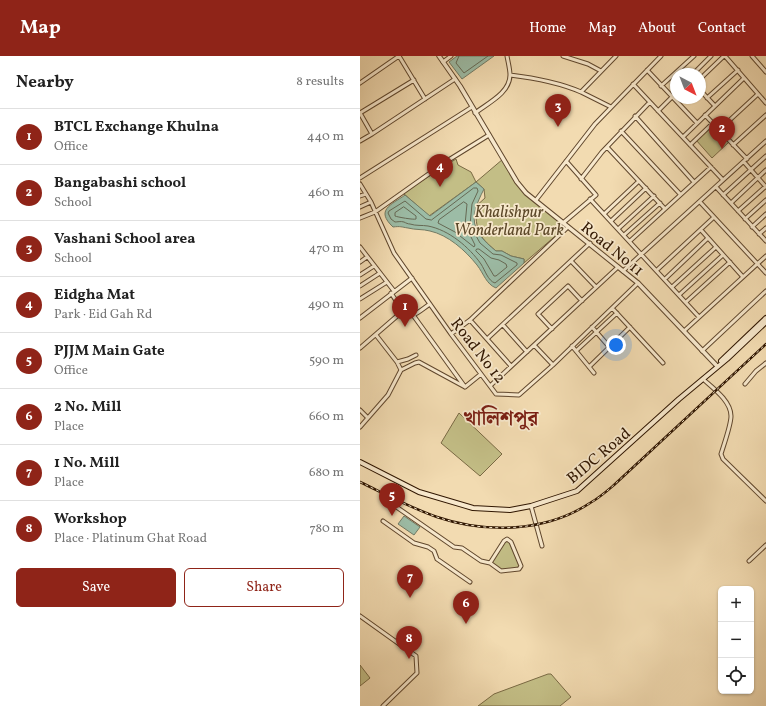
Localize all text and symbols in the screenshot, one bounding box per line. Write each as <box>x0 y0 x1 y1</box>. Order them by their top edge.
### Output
text: Map <box>20 15 61 41</box>
text: Home <box>529 19 566 38</box>
text: Map <box>588 19 616 38</box>
text: About <box>638 19 676 38</box>
text: Contact <box>698 19 746 38</box>
north arrow <box>670 68 706 104</box>
text: Nearby <box>16 71 74 94</box>
text: 8 results <box>296 73 344 91</box>
pin: 3 <box>545 94 571 127</box>
pin: 2 <box>709 116 735 149</box>
text: BTCL Exchange Khulna <box>54 117 219 138</box>
text: 1 <box>26 128 32 146</box>
text: 440 m <box>307 128 344 146</box>
text: Office <box>54 138 88 156</box>
pin: 4 <box>427 154 453 187</box>
text: Bangabashi school <box>54 173 186 194</box>
text: 2 <box>26 184 32 202</box>
text: 460 m <box>308 184 344 202</box>
text: School <box>54 194 92 212</box>
park label: Khalishpur Wonderland Park <box>454 202 565 242</box>
street label: Road No 11 <box>576 217 648 282</box>
text: Vashani School area <box>54 229 195 250</box>
text: 3 <box>26 240 32 258</box>
text: 470 m <box>309 240 344 258</box>
text: School <box>54 250 92 268</box>
text: Eidgha Mat <box>54 285 135 306</box>
pin: 1 <box>392 294 418 327</box>
text: 4 <box>25 296 33 314</box>
text: 490 m <box>308 296 344 314</box>
text: Park · Eid Gah Rd <box>54 306 152 324</box>
street label: Road No 12 <box>445 314 510 389</box>
your location <box>606 335 626 355</box>
text: PJJM Main Gate <box>54 341 165 362</box>
text: 5 <box>26 352 32 370</box>
text: 590 m <box>309 352 344 370</box>
text: Office <box>54 362 88 380</box>
text: 2 No. Mill <box>54 397 121 418</box>
district label: খালিশপুর <box>464 405 540 434</box>
text: 6 <box>25 408 33 426</box>
text: 660 m <box>309 408 344 426</box>
text: Place <box>54 418 84 436</box>
street label: BIDC Road <box>563 423 636 490</box>
text: 1 No. Mill <box>54 453 120 474</box>
text: 7 <box>26 464 32 482</box>
text: 680 m <box>309 464 344 482</box>
text: Place <box>54 474 84 492</box>
pin: 5 <box>379 483 405 516</box>
text: Workshop <box>54 509 127 530</box>
text: 8 <box>25 520 33 538</box>
text: 780 m <box>310 520 344 538</box>
text: Place · Platinum Ghat Road <box>54 530 207 548</box>
pin: 7 <box>397 565 423 598</box>
button: Save <box>16 568 176 607</box>
button: Share <box>184 568 344 607</box>
map controls <box>718 586 754 694</box>
button: + <box>718 586 754 622</box>
pin: 6 <box>453 591 479 624</box>
button: − <box>718 622 754 658</box>
pin: 8 <box>396 626 422 659</box>
button: locate <box>718 658 754 694</box>

